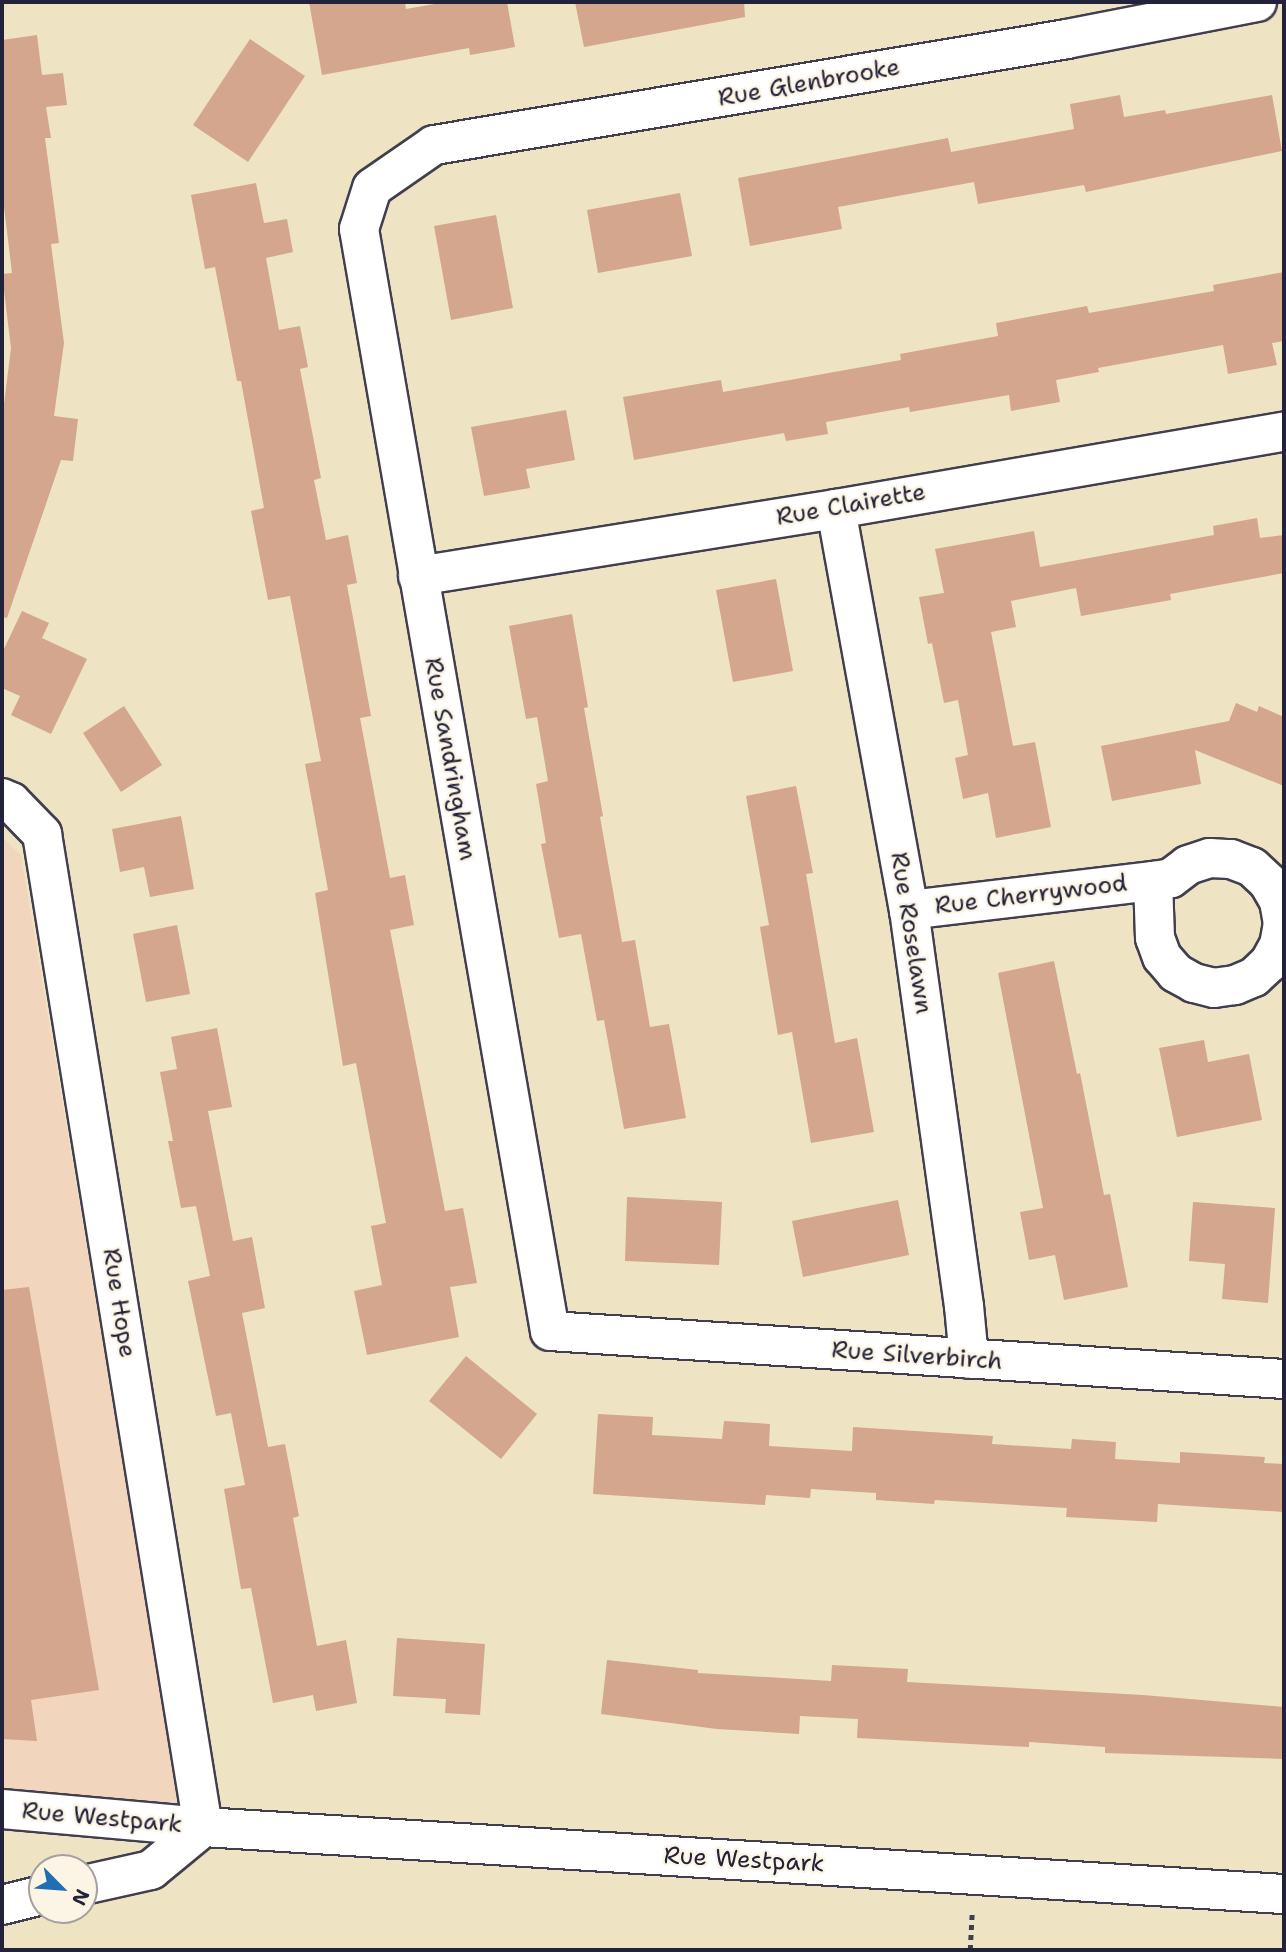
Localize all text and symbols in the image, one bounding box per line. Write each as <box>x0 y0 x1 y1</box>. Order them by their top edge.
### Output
street label: Rue Glenbrooke <box>716 53 902 113</box>
street label: Rue Clairette <box>774 478 928 532</box>
street label: Rue Sandringham <box>418 655 482 863</box>
street label: Rue Roselawn <box>884 850 938 1016</box>
street label: Rue Cherrywood <box>933 869 1129 921</box>
street label: Rue Hope <box>96 1246 142 1360</box>
street label: Rue Silverbirch <box>831 1336 1003 1376</box>
street label: Rue Westpark <box>21 1797 183 1839</box>
street label: Rue Westpark <box>663 1841 825 1879</box>
north arrow <box>28 1854 98 1924</box>
text: N <box>66 1885 95 1909</box>

